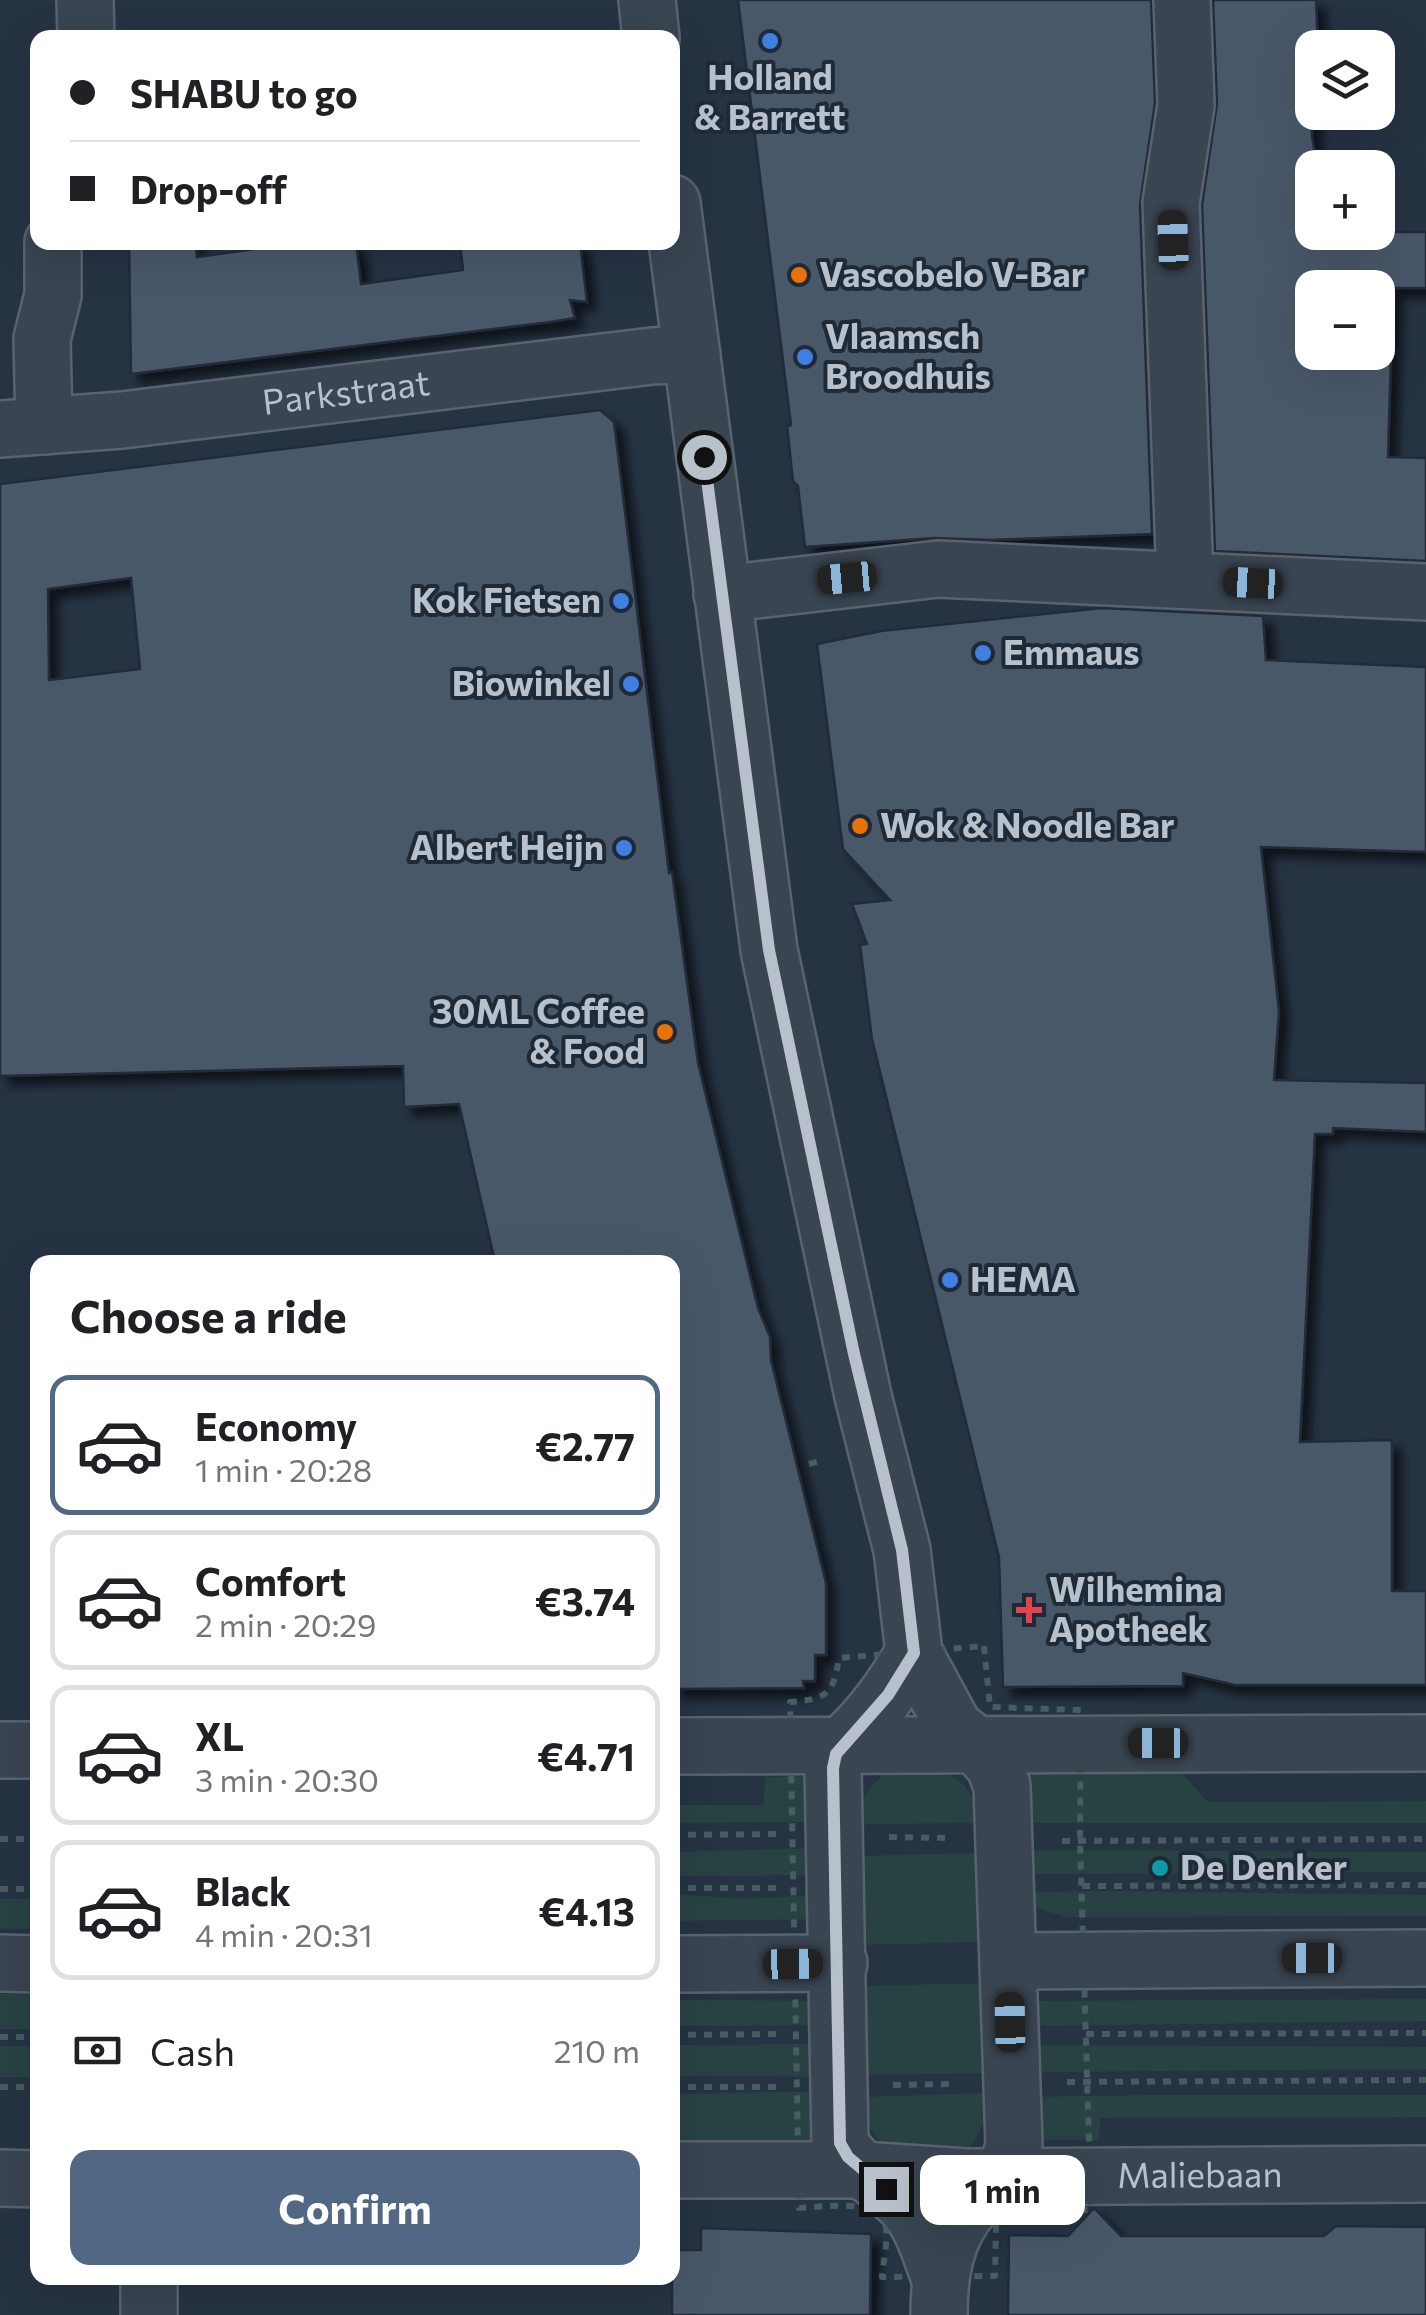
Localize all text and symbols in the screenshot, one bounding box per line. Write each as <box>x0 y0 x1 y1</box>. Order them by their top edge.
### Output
marker: Holland & Barrett <box>759 30 781 52</box>
map controls <box>1295 30 1395 370</box>
button: layers <box>1295 30 1395 130</box>
place label: Holland & Barrett <box>694 54 846 137</box>
text: SHABU to go <box>130 69 358 116</box>
button: + <box>1295 150 1395 250</box>
text: Drop-off <box>130 165 287 212</box>
car <box>1157 209 1189 271</box>
place label: Vascobelo V-Bar <box>819 251 1085 294</box>
marker: Vascobelo V-Bar <box>788 264 810 286</box>
button: − <box>1295 270 1395 370</box>
place label: Vlaamsch Broodhuis <box>825 313 991 396</box>
marker: Vlaamsch Broodhuis <box>794 346 816 368</box>
street label: Parkstraat <box>260 359 432 422</box>
route start <box>682 435 727 480</box>
car <box>816 560 878 596</box>
car <box>1222 566 1284 600</box>
place label: Kok Fietsen <box>412 577 601 620</box>
marker: Kok Fietsen <box>610 590 632 612</box>
place label: Emmaus <box>1003 629 1140 672</box>
marker: Emmaus <box>972 642 994 664</box>
place label: Biowinkel <box>452 660 611 703</box>
marker: Biowinkel <box>620 673 642 695</box>
place label: Wok & Noodle Bar <box>880 802 1175 845</box>
marker: Wok & Noodle Bar <box>849 815 871 837</box>
place label: Albert Heijn <box>410 824 604 867</box>
marker: Albert Heijn <box>613 837 635 859</box>
place label: 30ML Coffee & Food <box>432 988 645 1071</box>
marker: 30ML Coffee & Food <box>654 1021 676 1043</box>
place label: HEMA <box>970 1256 1076 1299</box>
marker: HEMA <box>939 1269 961 1291</box>
text: Choose a ride <box>70 1287 347 1342</box>
icon: car <box>75 1400 165 1490</box>
text: Economy <box>195 1402 357 1449</box>
text: €2.77 <box>535 1422 635 1469</box>
text: 1 min · 20:28 <box>195 1449 372 1489</box>
icon: car <box>75 1555 165 1645</box>
text: Comfort <box>195 1557 346 1604</box>
place label: Wilhemina Apotheek <box>1049 1566 1223 1649</box>
text: €3.74 <box>535 1577 635 1624</box>
marker: Wilhemina Apotheek <box>1018 1599 1040 1621</box>
text: 2 min · 20:29 <box>195 1604 376 1644</box>
icon: car <box>75 1710 165 1800</box>
text: XL <box>195 1712 244 1759</box>
car <box>1128 1728 1188 1758</box>
text: €4.71 <box>537 1732 635 1779</box>
text: 3 min · 20:30 <box>195 1759 379 1799</box>
place label: De Denker <box>1180 1844 1347 1887</box>
marker: De Denker <box>1149 1857 1171 1879</box>
icon: car <box>75 1865 165 1955</box>
text: Black <box>195 1867 291 1914</box>
text: €4.13 <box>539 1887 635 1934</box>
text: 4 min · 20:31 <box>195 1914 373 1954</box>
car <box>1282 1943 1342 1973</box>
car <box>763 1948 823 1980</box>
car <box>994 1992 1026 2052</box>
icon: cash <box>70 2023 125 2078</box>
text: Cash <box>150 2027 235 2074</box>
text: 210 m <box>554 2030 640 2070</box>
button: Confirm <box>70 2150 640 2265</box>
street label: Maliebaan <box>1117 2151 1283 2195</box>
callout: 1 min <box>921 2154 1086 2224</box>
route end <box>864 2167 909 2212</box>
text: 1 min <box>965 2170 1040 2210</box>

